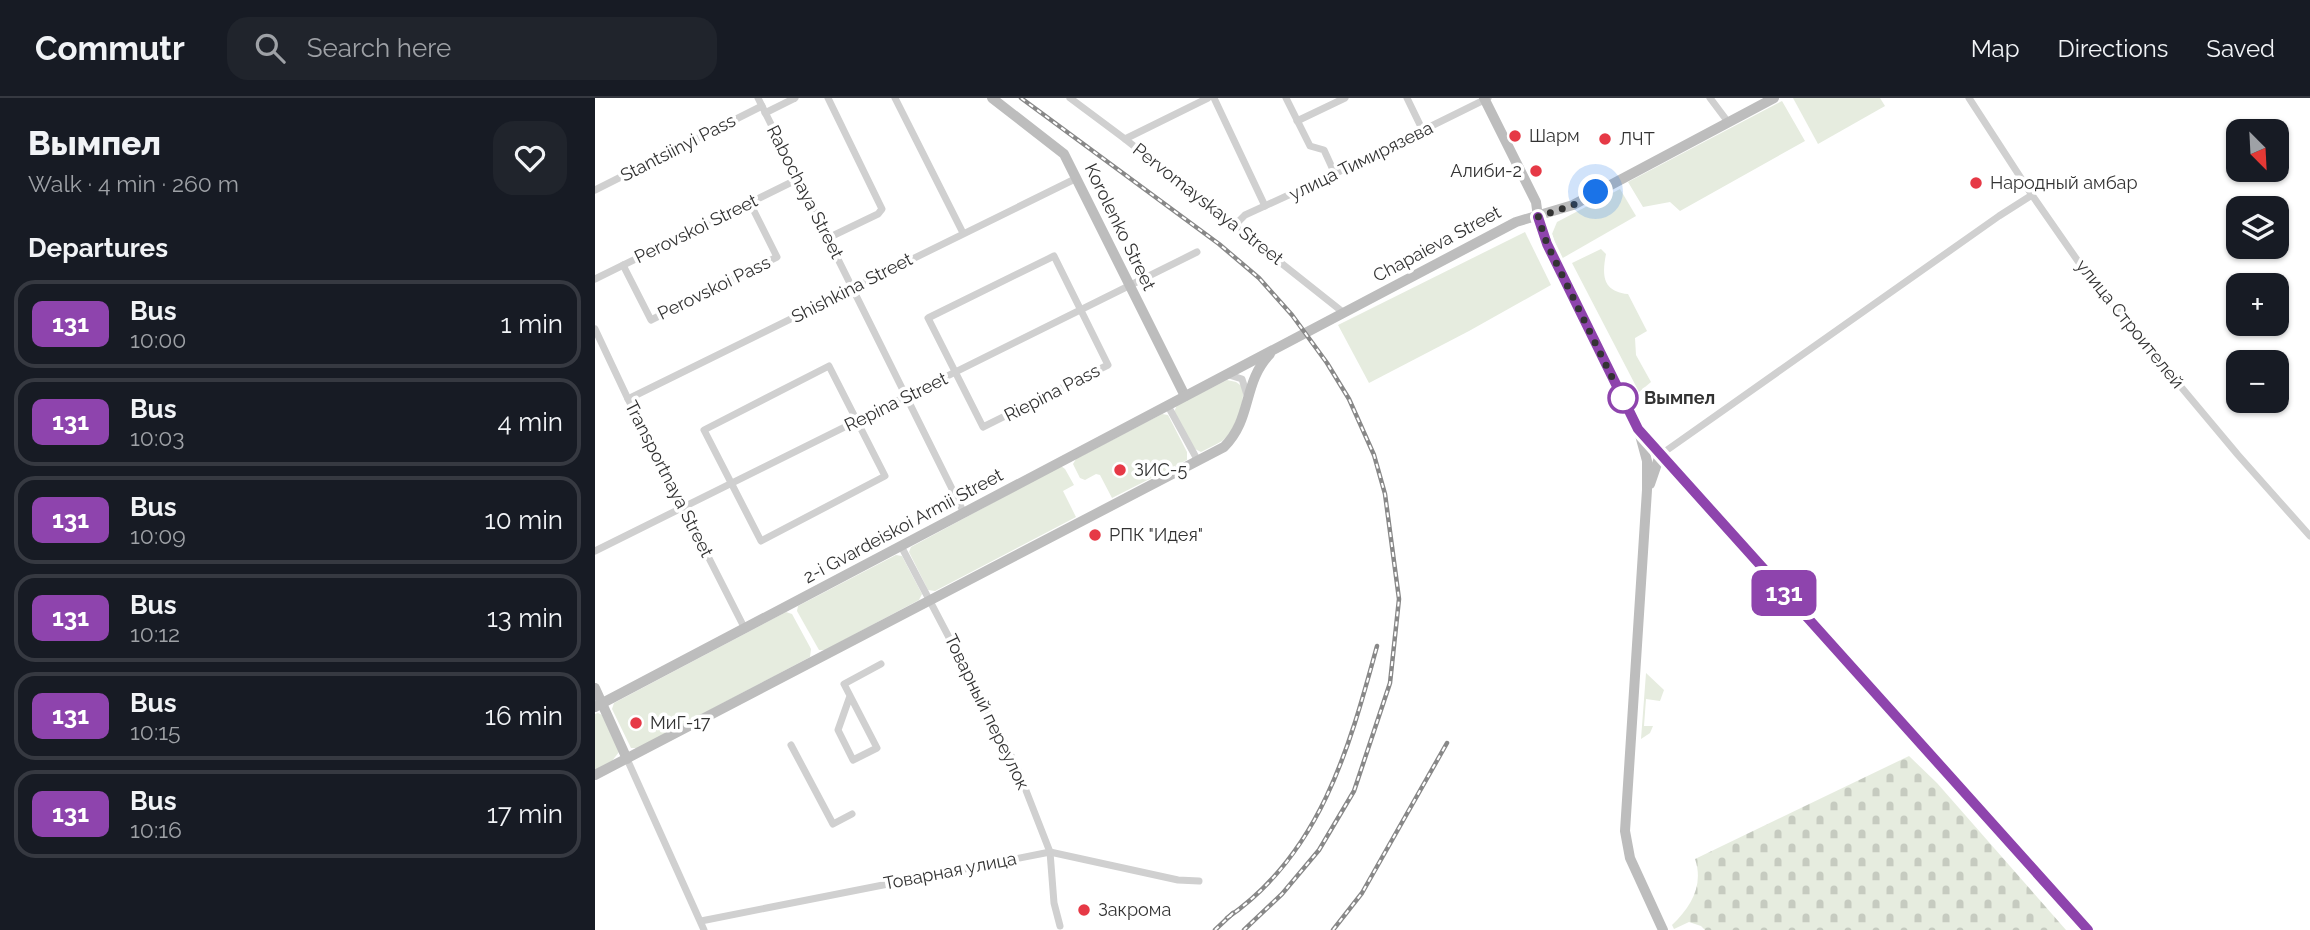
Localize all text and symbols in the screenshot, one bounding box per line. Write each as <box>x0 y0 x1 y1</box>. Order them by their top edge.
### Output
search box <box>227 17 717 80</box>
text: Commutr <box>35 29 185 68</box>
icon: search <box>251 29 289 67</box>
text: Search here <box>307 33 451 63</box>
text: Map <box>1971 34 2020 63</box>
text: Directions <box>2058 34 2168 63</box>
text: Saved <box>2206 34 2275 63</box>
street label: Stantsiinyi Pass <box>617 109 739 186</box>
street label: улица Тимирязева <box>1286 117 1436 204</box>
north arrow <box>2226 119 2289 182</box>
map controls <box>2226 119 2289 413</box>
button: heart <box>493 121 567 195</box>
street label: Rabochaya Street <box>763 122 848 262</box>
text: Вымпел <box>28 124 161 163</box>
place label: Шарм <box>1529 125 1580 146</box>
marker: Шарм <box>1507 128 1523 144</box>
place label: ЛЧТ <box>1619 128 1655 149</box>
marker: ЛЧТ <box>1597 131 1613 147</box>
street label: Pervomayskaya Street <box>1129 138 1288 269</box>
street label: Korolenko Street <box>1081 160 1160 294</box>
place label: Алиби-2 <box>1450 160 1522 181</box>
marker: Алиби-2 <box>1528 163 1544 179</box>
text: Walk · 4 min · 260 m <box>28 170 239 197</box>
place label: Народный амбар <box>1990 172 2138 193</box>
your location <box>1578 174 1613 209</box>
marker: Народный амбар <box>1968 175 1984 191</box>
street label: Perovskoi Street <box>631 190 761 267</box>
button: layers <box>2226 196 2289 259</box>
street label: Chapaieva Street <box>1369 201 1504 286</box>
text: Departures <box>28 233 168 263</box>
street label: Shishkina Street <box>788 248 916 327</box>
street label: Perovskoi Pass <box>654 251 774 324</box>
street label: улица Строителей <box>2072 255 2189 392</box>
button: + <box>2226 273 2289 336</box>
text: Bus <box>130 296 177 326</box>
text: 131 <box>52 309 89 338</box>
text: 1 min <box>501 309 563 339</box>
text: 10:00 <box>130 326 186 353</box>
button: − <box>2226 350 2289 413</box>
street label: Riepina Pass <box>1001 359 1103 426</box>
street label: Repina Street <box>841 368 951 436</box>
marker: Вымпел <box>1608 383 1638 413</box>
place label: Вымпел <box>1644 387 1715 408</box>
text: Bus <box>130 394 177 424</box>
street label: Transportnaya Street <box>621 397 718 560</box>
text: 131 <box>52 407 89 436</box>
text: 4 min <box>497 407 563 437</box>
text: 10:03 <box>130 424 185 451</box>
place label: ЗИС-5 <box>1134 459 1187 480</box>
marker: ЗИС-5 <box>1112 462 1128 478</box>
street label: 2-i Gvardeiskoi Armii Street <box>799 464 1006 587</box>
text: Bus <box>130 492 177 522</box>
text: 131 <box>52 505 89 534</box>
text: 10 min <box>485 505 563 535</box>
text: 10:09 <box>130 522 186 549</box>
place label: РПК "Идея" <box>1109 524 1203 545</box>
marker: РПК "Идея" <box>1087 527 1103 543</box>
line badge: 131 <box>1744 570 1824 616</box>
text: 131 <box>1765 578 1803 607</box>
text: Bus <box>130 590 177 620</box>
text: 131 <box>52 603 89 632</box>
text: 13 min <box>487 603 563 633</box>
text: 10:12 <box>130 620 180 647</box>
street label: Товарный переулок <box>941 631 1034 793</box>
text: Bus <box>130 688 177 718</box>
text: 131 <box>52 701 89 730</box>
text: 16 min <box>485 701 563 731</box>
place label: МиГ-17 <box>650 712 711 733</box>
marker: МиГ-17 <box>628 715 644 731</box>
text: 10:15 <box>130 718 181 745</box>
text: Bus <box>130 786 177 816</box>
text: 131 <box>52 799 89 828</box>
text: 17 min <box>487 799 563 829</box>
text: 10:16 <box>130 816 182 843</box>
street label: Товарная улица <box>882 847 1018 894</box>
place label: Закрома <box>1098 899 1171 920</box>
marker: Закрома <box>1076 902 1092 918</box>

